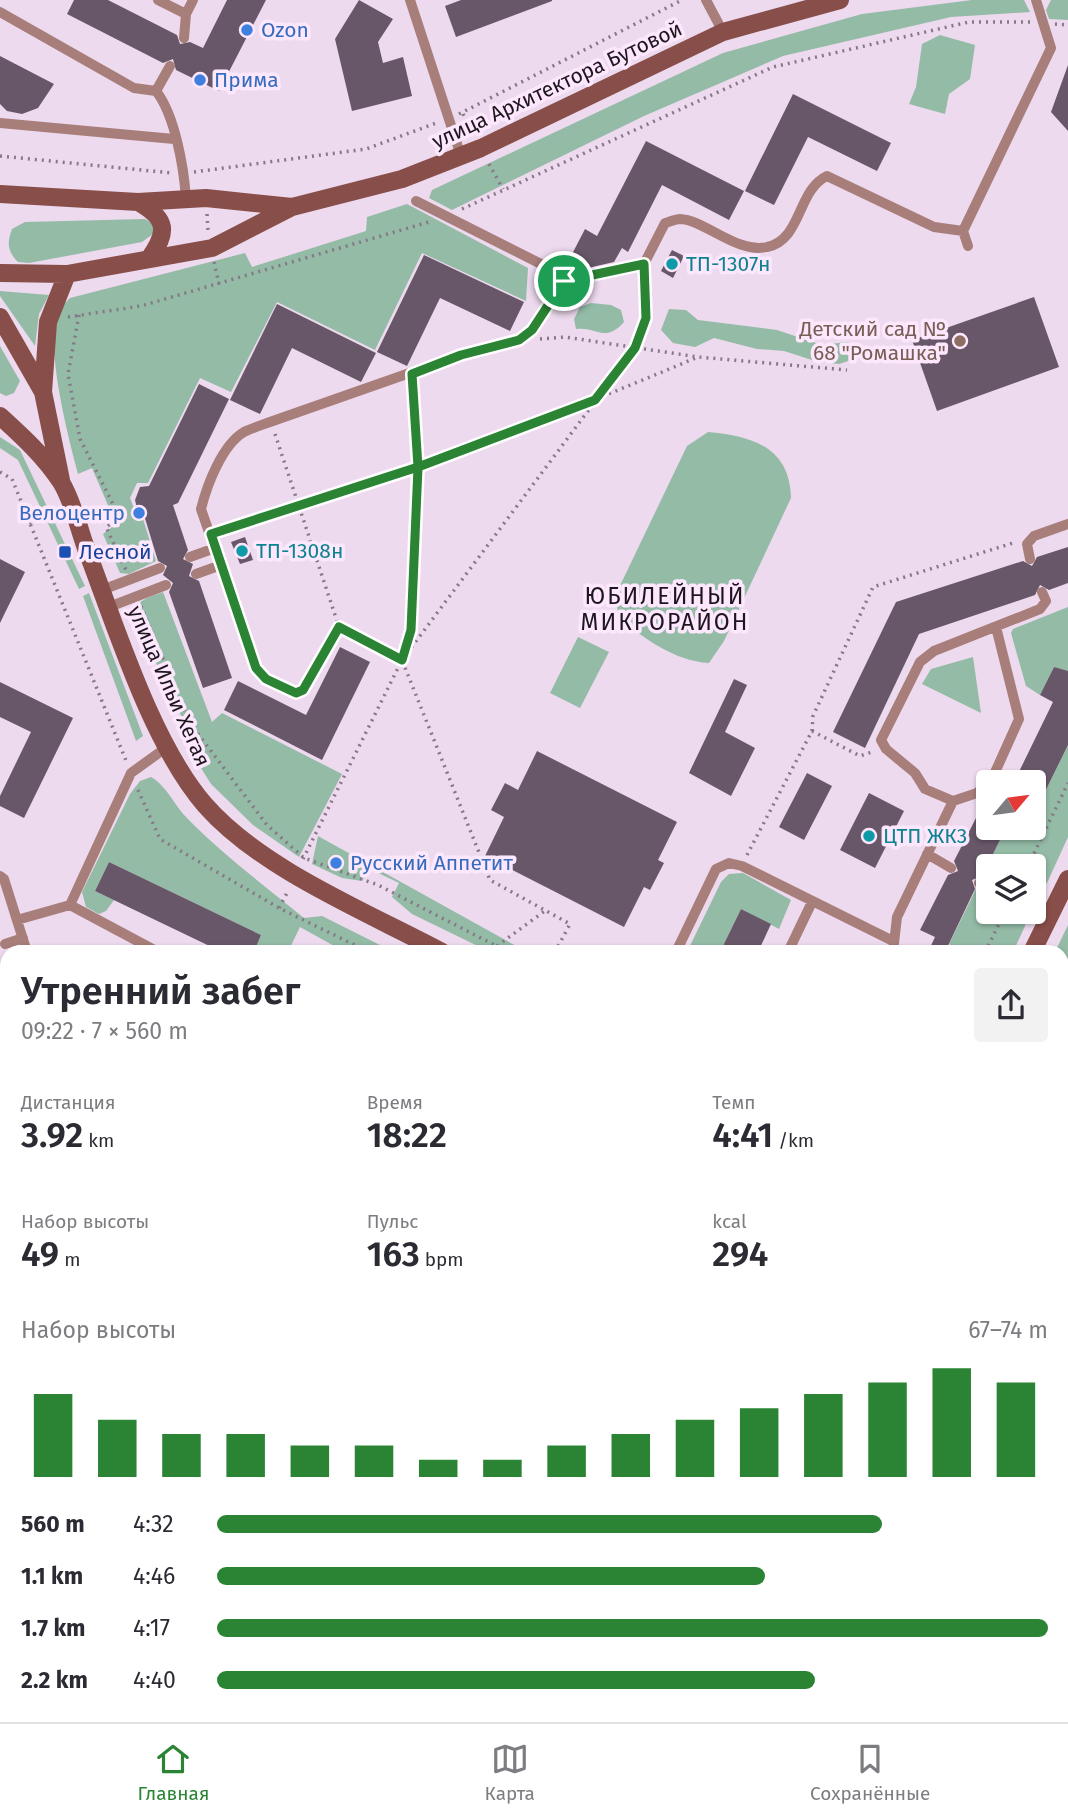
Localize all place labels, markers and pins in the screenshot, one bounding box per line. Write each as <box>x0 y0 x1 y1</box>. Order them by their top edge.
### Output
place label: Ozon <box>261 17 309 43</box>
marker: Ozon <box>239 22 255 38</box>
place label: Прима <box>214 67 279 93</box>
marker: Прима <box>192 72 208 88</box>
pin <box>534 251 594 311</box>
place label: ТП-1307н <box>686 251 770 277</box>
marker: ТП-1307н <box>664 256 680 272</box>
place label: Детский сад № 68 "Ромашка" <box>799 316 946 366</box>
marker: Детский сад № 68 "Ромашка" <box>952 333 968 349</box>
place label: Велоцентр <box>19 500 125 526</box>
marker: Велоцентр <box>131 505 147 521</box>
place label: ТП-1308н <box>256 538 343 564</box>
place label: Лесной <box>79 539 152 565</box>
marker: ТП-1308н <box>234 543 250 559</box>
marker: Лесной <box>57 544 73 560</box>
place label: ЦТП ЖК3 <box>883 823 967 849</box>
marker: ЦТП ЖК3 <box>861 828 877 844</box>
place label: Русский Аппетит <box>350 850 513 876</box>
marker: Русский Аппетит <box>328 855 344 871</box>

